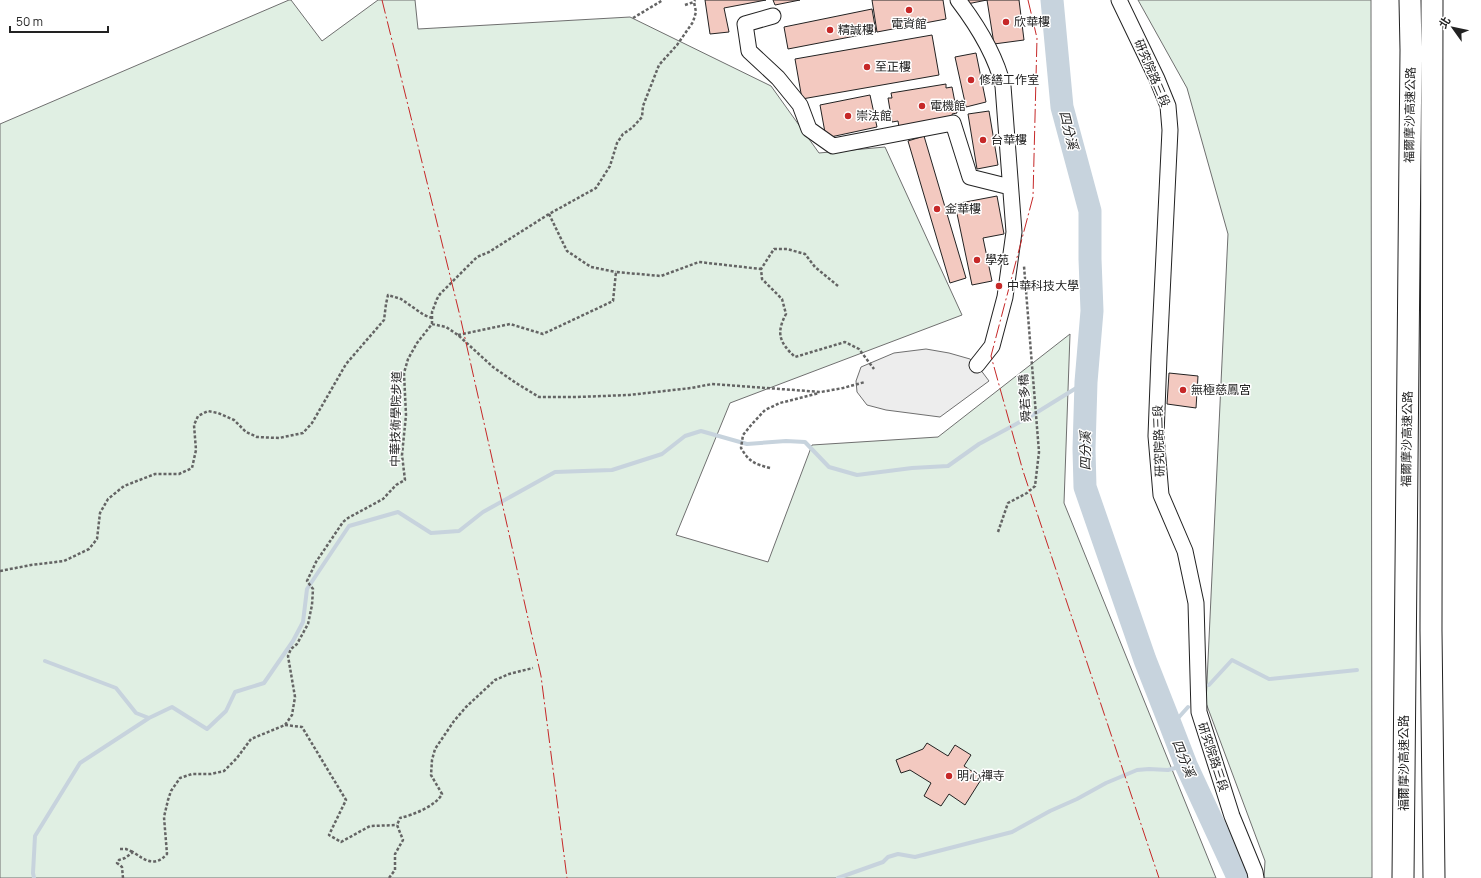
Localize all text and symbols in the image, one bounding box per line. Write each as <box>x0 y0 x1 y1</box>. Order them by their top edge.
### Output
marker: 電資館 <box>904 5 914 15</box>
scale bar <box>10 8 108 34</box>
north arrow <box>1433 8 1473 48</box>
text: 50 m <box>16 13 43 30</box>
place label: 欣華樓 <box>1014 13 1050 30</box>
text: 北 <box>1435 14 1453 31</box>
place label: 電資館 <box>891 15 927 32</box>
marker: 欣華樓 <box>1001 17 1011 27</box>
place label: 精誠樓 <box>838 21 874 38</box>
marker: 精誠樓 <box>825 25 835 35</box>
street label: 研究院路三段 <box>1131 36 1174 109</box>
place label: 至正樓 <box>875 58 911 75</box>
marker: 至正樓 <box>862 62 872 72</box>
street label: 福爾摩沙高速公路 <box>1400 67 1419 163</box>
place label: 修繕工作室 <box>979 71 1039 88</box>
marker: 修繕工作室 <box>966 75 976 85</box>
place label: 電機館 <box>930 97 966 114</box>
marker: 電機館 <box>917 101 927 111</box>
place label: 崇法館 <box>856 107 892 124</box>
water label: 四分溪 <box>1056 109 1083 153</box>
marker: 崇法館 <box>843 111 853 121</box>
place label: 台華樓 <box>991 131 1027 148</box>
marker: 台華樓 <box>978 135 988 145</box>
place label: 金華樓 <box>945 200 981 217</box>
marker: 金華樓 <box>932 204 942 214</box>
place label: 學苑 <box>985 251 1009 268</box>
marker: 學苑 <box>972 255 982 265</box>
place label: 中華科技大學 <box>1007 277 1079 294</box>
marker: 中華科技大學 <box>994 281 1004 291</box>
street label: 中華技術學院步道 <box>386 371 405 467</box>
street label: 舜若多橋 <box>1014 373 1035 423</box>
place label: 無極慈鳳宮 <box>1191 381 1251 398</box>
marker: 無極慈鳳宮 <box>1178 385 1188 395</box>
street label: 福爾摩沙高速公路 <box>1397 391 1416 487</box>
street label: 研究院路三段 <box>1149 405 1168 477</box>
water label: 四分溪 <box>1076 430 1094 471</box>
street label: 福爾摩沙高速公路 <box>1395 715 1412 811</box>
street label: 研究院路三段 <box>1194 720 1233 794</box>
water label: 四分溪 <box>1168 737 1200 781</box>
place label: 明心禪寺 <box>957 767 1005 784</box>
marker: 明心禪寺 <box>944 771 954 781</box>

